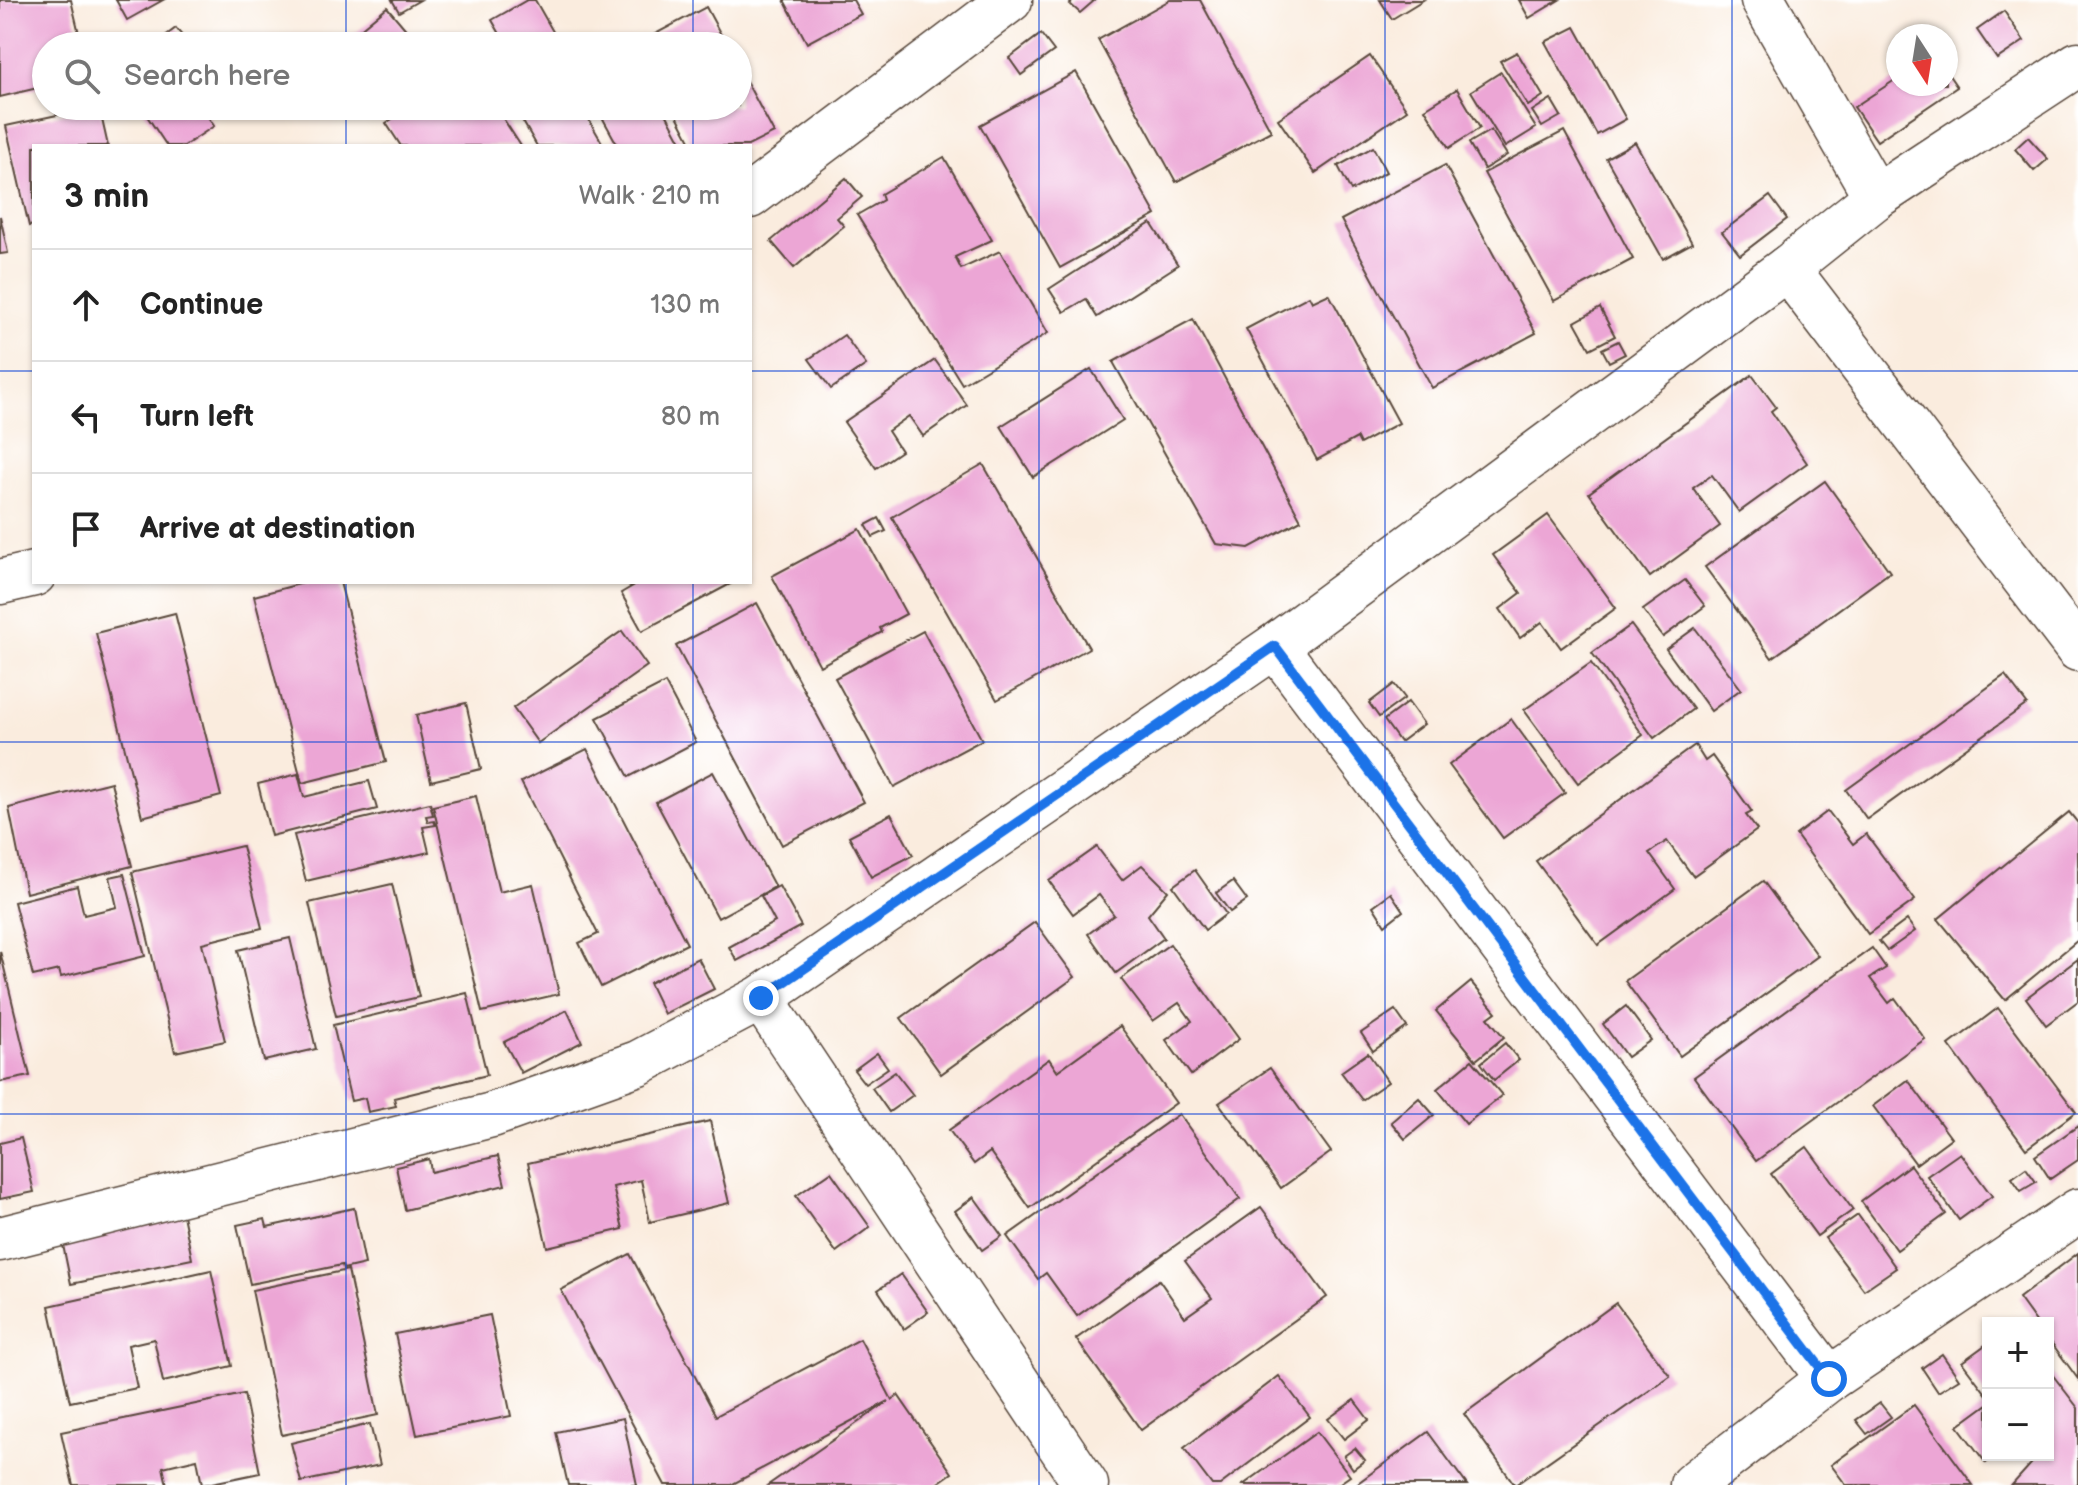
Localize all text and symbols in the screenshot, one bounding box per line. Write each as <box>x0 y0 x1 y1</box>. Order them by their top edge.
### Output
north arrow <box>1886 24 1958 96</box>
search box <box>32 32 752 120</box>
icon: search <box>60 54 104 98</box>
text: Search here <box>124 58 290 94</box>
text: 3 min <box>64 176 149 217</box>
text: Walk · 210 m <box>579 181 720 212</box>
icon: ahead <box>64 283 108 327</box>
text: Continue <box>140 287 263 323</box>
text: 130 m <box>650 290 720 321</box>
icon: left <box>64 395 108 439</box>
text: Turn left <box>140 399 254 435</box>
text: 80 m <box>661 402 720 433</box>
icon: arrive <box>64 507 108 551</box>
text: Arrive at destination <box>140 511 416 547</box>
route end <box>743 980 779 1016</box>
map controls <box>1982 1317 2054 1461</box>
button: + <box>1982 1317 2054 1389</box>
route start <box>1811 1361 1847 1397</box>
button: − <box>1982 1389 2054 1461</box>

